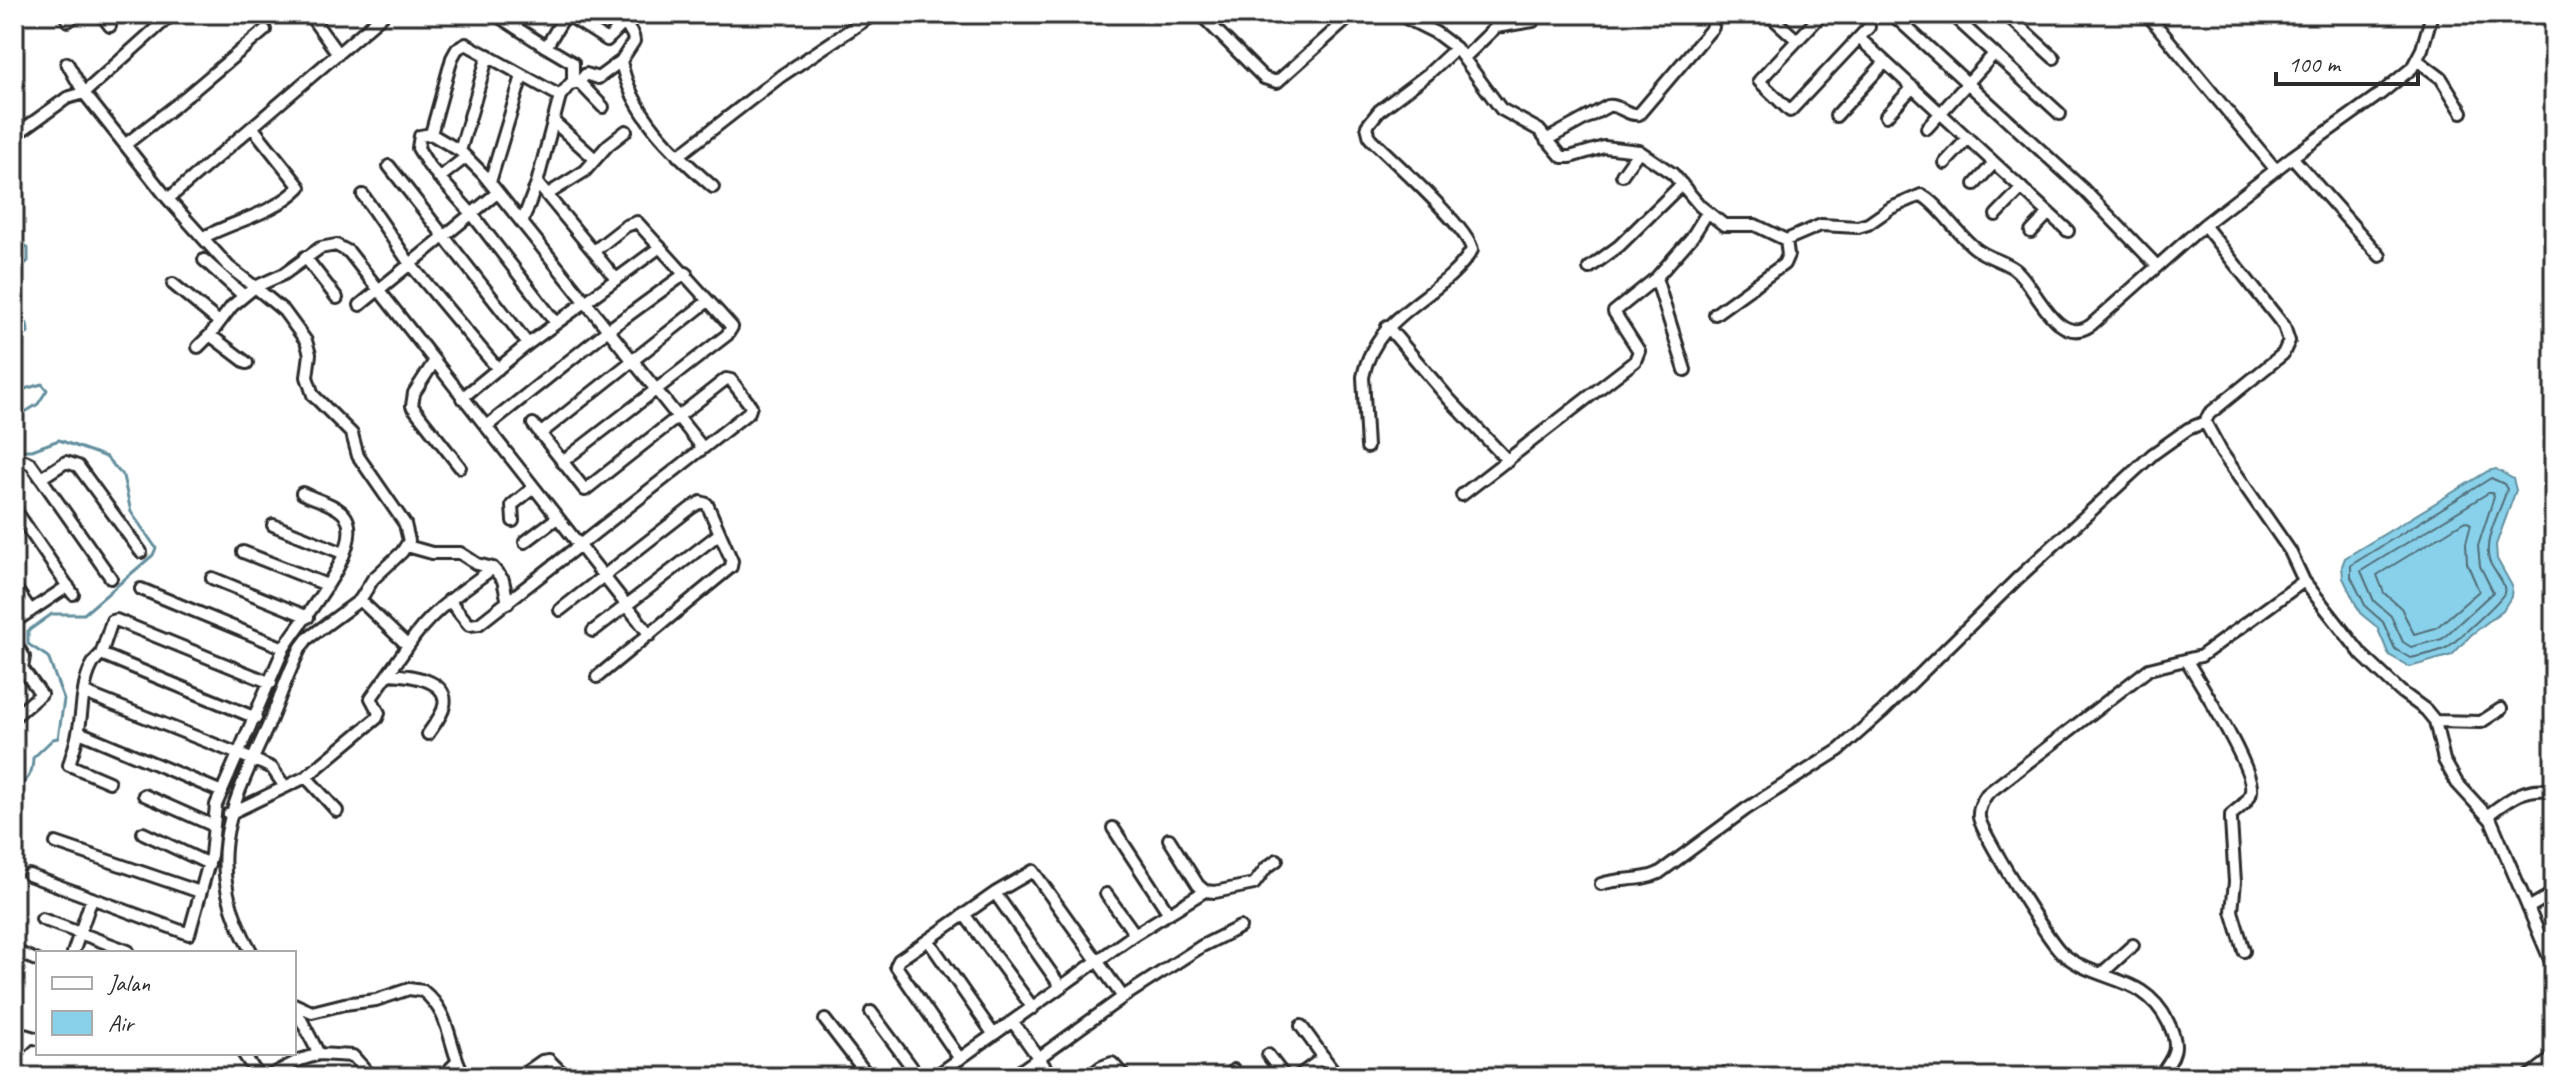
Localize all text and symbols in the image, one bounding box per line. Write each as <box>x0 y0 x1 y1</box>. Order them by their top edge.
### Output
scale bar <box>2276 36 2418 86</box>
text: 100 m <box>2288 49 2342 79</box>
legend <box>36 951 296 1055</box>
text: Jalan <box>107 968 150 998</box>
text: Air <box>108 1008 136 1038</box>

